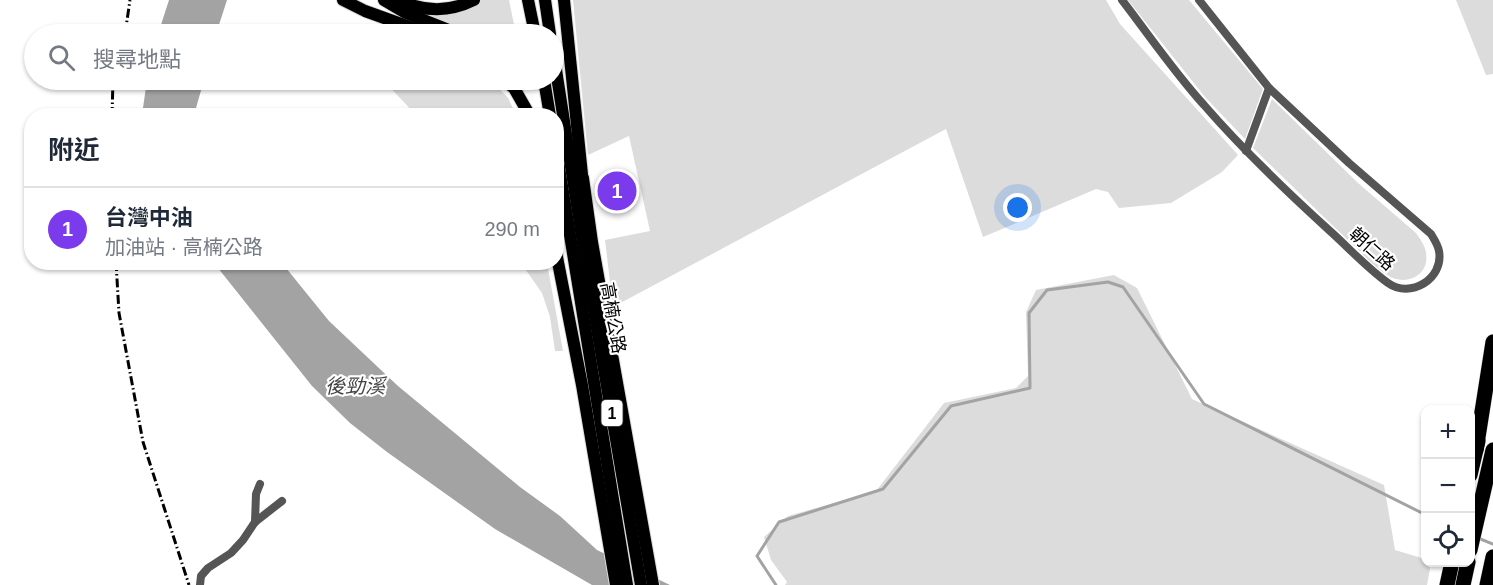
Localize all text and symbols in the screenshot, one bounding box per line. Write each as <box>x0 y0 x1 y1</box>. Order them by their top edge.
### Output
search box <box>24 24 564 90</box>
icon: search <box>45 41 78 74</box>
text: 搜尋地點 <box>93 47 181 72</box>
text: 附近 <box>48 135 100 165</box>
pin: 1 <box>598 168 636 213</box>
your location <box>1003 193 1032 222</box>
text: 台灣中油 <box>105 205 193 230</box>
text: 1 <box>62 218 73 240</box>
text: 290 m <box>484 218 540 240</box>
street label: 朝仁路 <box>1345 224 1399 274</box>
text: 加油站 · 高楠公路 <box>105 236 263 258</box>
street label: 高楠公路 <box>597 281 629 355</box>
water label: 後勁溪 <box>325 375 388 397</box>
road number: 1 <box>602 400 622 426</box>
map controls <box>1421 405 1475 567</box>
button: + <box>1421 405 1475 459</box>
button: − <box>1421 459 1475 513</box>
button: locate <box>1421 513 1475 567</box>

